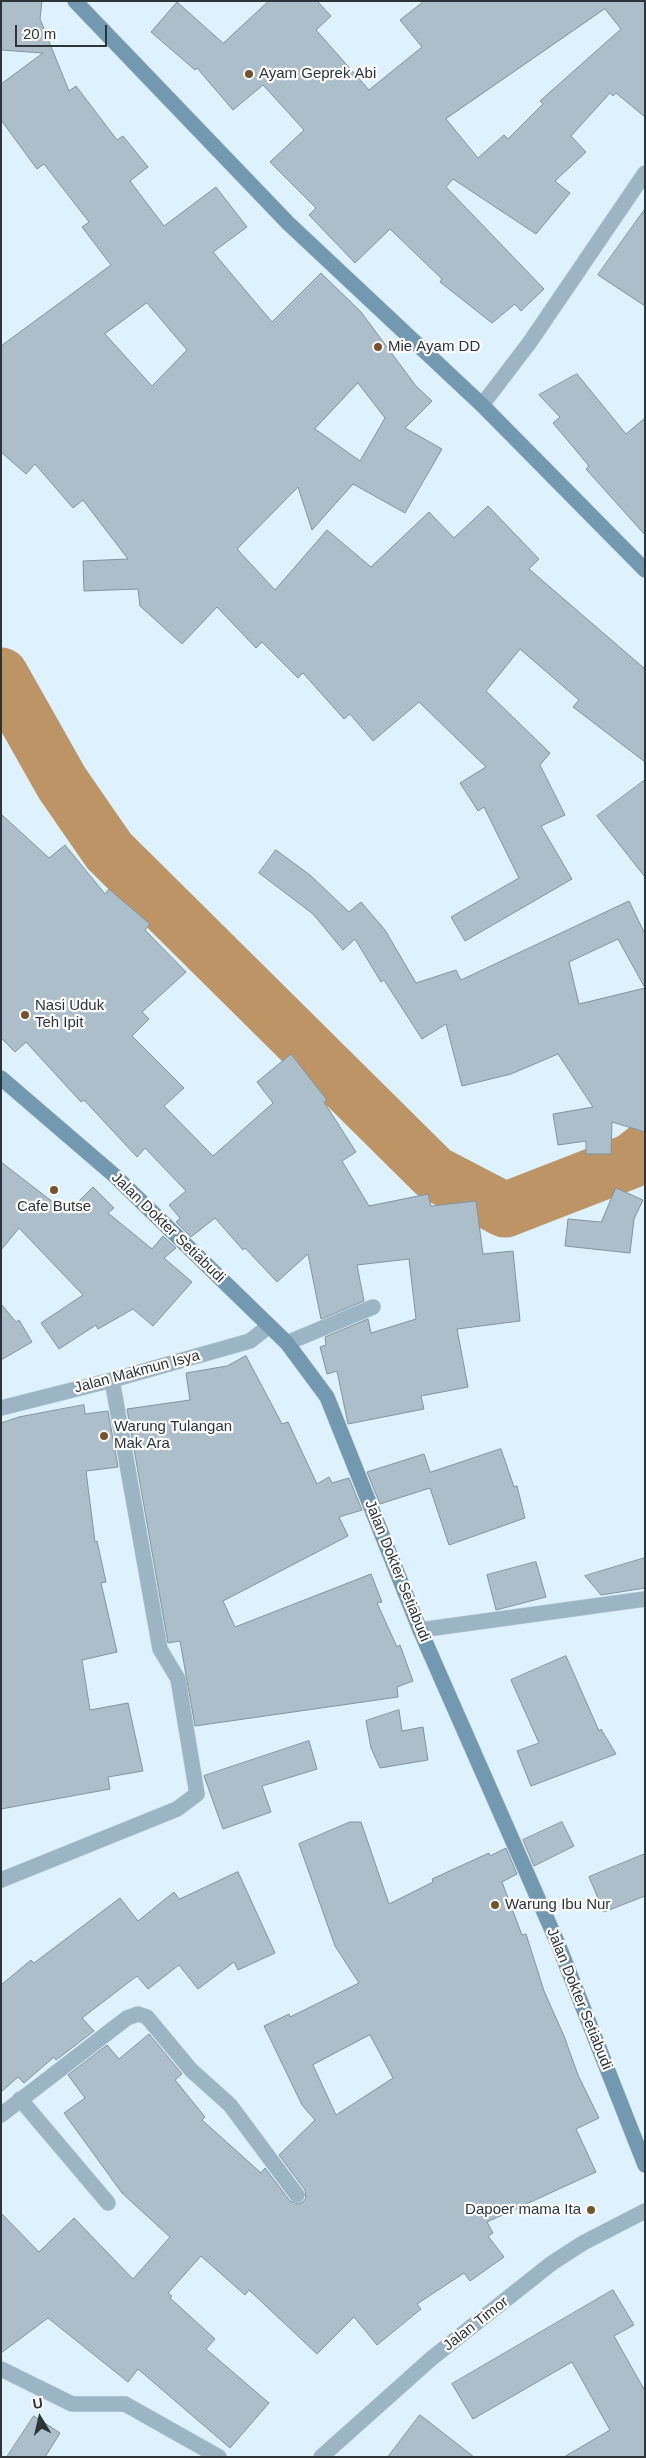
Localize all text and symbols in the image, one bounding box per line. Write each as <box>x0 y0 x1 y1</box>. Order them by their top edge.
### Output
scale bar <box>18 15 110 47</box>
text: 20 m <box>23 25 56 42</box>
place label: Ayam Geprek Abi <box>259 65 376 83</box>
marker: Ayam Geprek Abi <box>243 68 255 80</box>
place label: Mie Ayam DD <box>388 338 480 356</box>
marker: Mie Ayam DD <box>372 341 384 353</box>
place label: Nasi Uduk Teh Ipit <box>35 997 104 1032</box>
marker: Nasi Uduk Teh Ipit <box>19 1009 31 1021</box>
street label: Jalan Dokter Setiabudi <box>107 1169 229 1287</box>
marker: Cafe Butse <box>48 1184 60 1196</box>
place label: Cafe Butse <box>17 1198 91 1216</box>
street label: Jalan Makmun Isya <box>72 1347 202 1397</box>
place label: Warung Tulangan Mak Ara <box>114 1418 232 1453</box>
marker: Warung Tulangan Mak Ara <box>98 1430 110 1442</box>
street label: Jalan Dokter Setiabudi <box>360 1498 434 1644</box>
place label: Warung Ibu Nur <box>505 1896 610 1914</box>
marker: Warung Ibu Nur <box>489 1899 501 1911</box>
street label: Jalan Dokter Setiabudi <box>542 1926 616 2072</box>
place label: Dapoer mama Ita <box>465 2201 581 2219</box>
marker: Dapoer mama Ita <box>585 2204 597 2216</box>
street label: Jalan Timor <box>440 2293 512 2355</box>
north arrow <box>15 2393 65 2443</box>
text: U <box>31 2394 44 2412</box>

